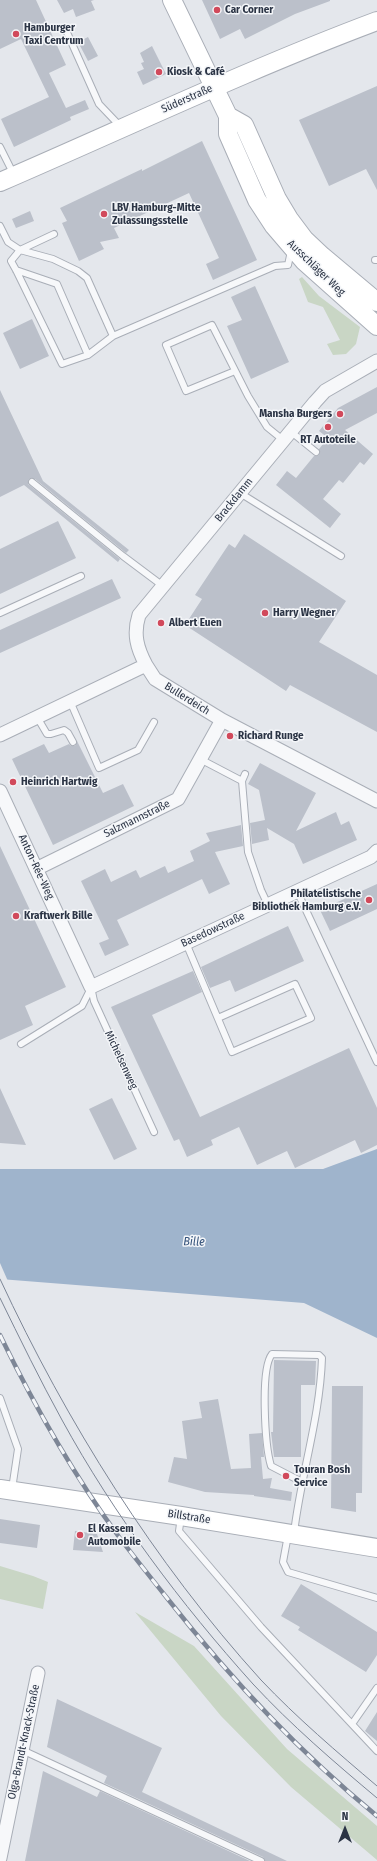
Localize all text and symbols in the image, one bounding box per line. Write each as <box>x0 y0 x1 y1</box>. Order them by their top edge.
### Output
place label: Car Corner <box>225 3 273 17</box>
marker: Car Corner <box>212 5 222 15</box>
place label: Hamburger Taxi Centrum <box>24 21 83 47</box>
marker: Hamburger Taxi Centrum <box>11 29 21 39</box>
place label: Kiosk & Café <box>167 65 225 79</box>
marker: Kiosk & Café <box>154 67 164 77</box>
street label: Süderstraße <box>159 82 215 116</box>
place label: LBV Hamburg-Mitte Zulassungsstelle <box>112 201 201 227</box>
marker: LBV Hamburg-Mitte Zulassungsstelle <box>99 209 109 219</box>
street label: Ausschläger Weg <box>284 237 348 299</box>
place label: Mansha Burgers <box>259 407 332 421</box>
marker: Mansha Burgers <box>335 409 345 419</box>
marker: RT Autoteile <box>323 422 333 432</box>
place label: RT Autoteile <box>300 433 356 447</box>
street label: Brackdamm <box>212 475 256 525</box>
place label: Harry Wegner <box>273 606 335 620</box>
marker: Harry Wegner <box>260 608 270 618</box>
place label: Albert Euen <box>169 616 222 630</box>
marker: Albert Euen <box>156 618 166 628</box>
street label: Bullerdeich <box>162 680 212 718</box>
place label: Richard Runge <box>238 729 304 743</box>
marker: Richard Runge <box>225 731 235 741</box>
place label: Heinrich Hartwig <box>21 775 97 789</box>
marker: Heinrich Hartwig <box>8 777 18 787</box>
street label: Salzmannstraße <box>102 797 172 841</box>
street label: Anton-Rée-Weg <box>15 832 57 902</box>
place label: Philatelistische Bibliothek Hamburg e.V. <box>252 887 361 913</box>
marker: Philatelistische Bibliothek Hamburg e.V. <box>364 895 374 905</box>
place label: Kraftwerk Bille <box>24 909 93 923</box>
street label: Basedowstraße <box>179 909 247 951</box>
marker: Kraftwerk Bille <box>11 911 21 921</box>
street label: Michelsenweg <box>102 1029 140 1091</box>
water label: Bille <box>183 1235 205 1249</box>
place label: Touran Bosh Service <box>294 1463 350 1489</box>
marker: Touran Bosh Service <box>281 1471 291 1481</box>
street label: Billstraße <box>167 1507 211 1527</box>
place label: El Kassem Automobile <box>88 1522 141 1548</box>
marker: El Kassem Automobile <box>75 1530 85 1540</box>
street label: Olga-Brandt-Knack-Straße <box>5 1683 43 1801</box>
north arrow <box>325 1809 365 1849</box>
text: N <box>342 1810 348 1823</box>

